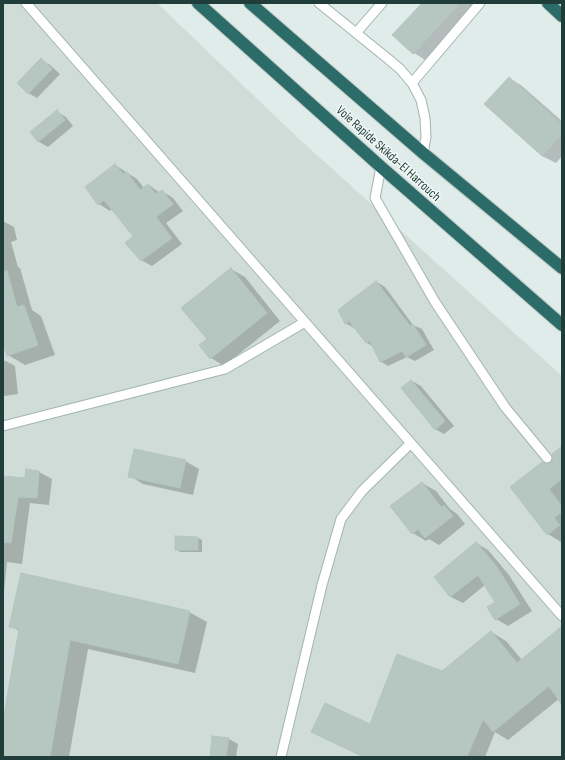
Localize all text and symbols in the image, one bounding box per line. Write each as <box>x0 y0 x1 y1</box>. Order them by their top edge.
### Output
street label: Voie Rapide Skikda-El Harrouch <box>333 103 443 205</box>

